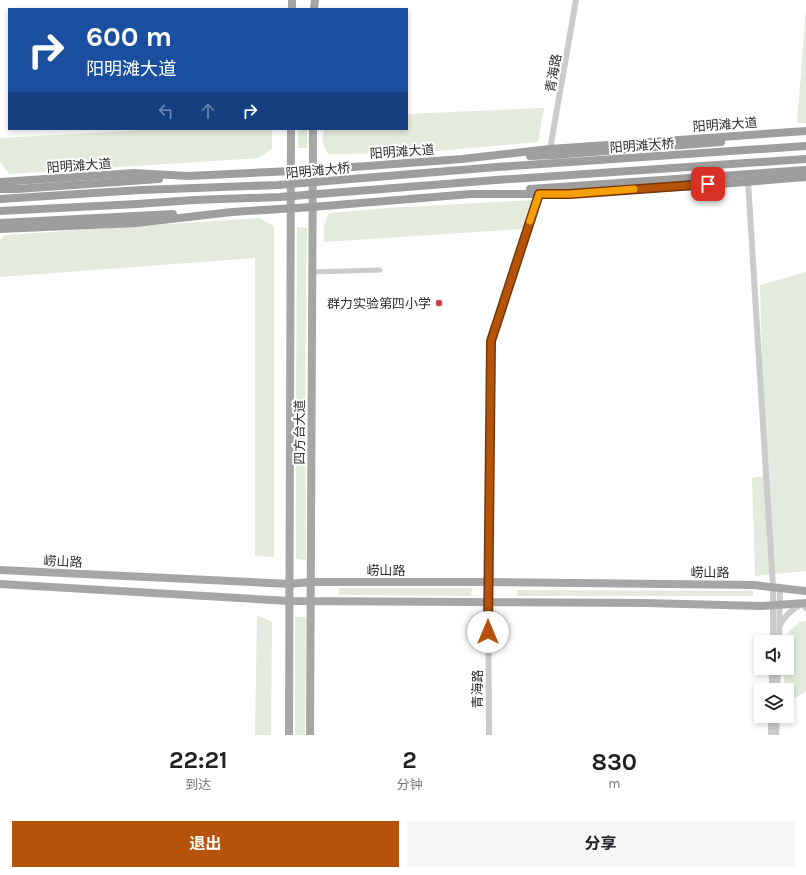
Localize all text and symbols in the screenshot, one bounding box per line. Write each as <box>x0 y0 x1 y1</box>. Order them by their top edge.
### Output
text: 600 m <box>86 20 172 53</box>
icon: right <box>20 24 72 76</box>
street label: 青海路 <box>543 53 564 94</box>
text: 阳明滩大道 <box>86 58 176 80</box>
icon: left <box>155 100 177 122</box>
icon: ahead <box>197 100 219 122</box>
icon: right <box>239 100 261 122</box>
street label: 阳明滩大道 <box>692 115 758 134</box>
street label: 阳明滩大桥 <box>609 136 675 155</box>
street label: 阳明滩大道 <box>369 142 435 161</box>
street label: 阳明滩大道 <box>46 156 112 175</box>
street label: 阳明滩大桥 <box>285 160 351 181</box>
pin <box>691 167 725 201</box>
icon: arrive <box>697 173 719 195</box>
place label: 群力实验第四小学 <box>327 296 431 311</box>
marker: 群力实验第四小学 <box>434 298 444 308</box>
street label: 四方台大道 <box>292 399 307 465</box>
street label: 崂山路 <box>43 553 83 570</box>
street label: 崂山路 <box>366 563 406 578</box>
street label: 崂山路 <box>690 565 730 580</box>
position arrow <box>467 611 509 653</box>
map controls <box>754 635 794 723</box>
button: sound <box>754 635 794 675</box>
street label: 青海路 <box>470 669 485 709</box>
button: layers <box>754 683 794 723</box>
text: 22:21 <box>169 746 228 774</box>
text: 2 <box>402 746 417 774</box>
text: 830 <box>591 748 637 776</box>
text: m <box>608 776 620 791</box>
text: 到达 <box>185 777 211 792</box>
text: 分钟 <box>396 777 422 792</box>
button: 退出 <box>12 821 399 867</box>
button: 分享 <box>407 821 794 867</box>

